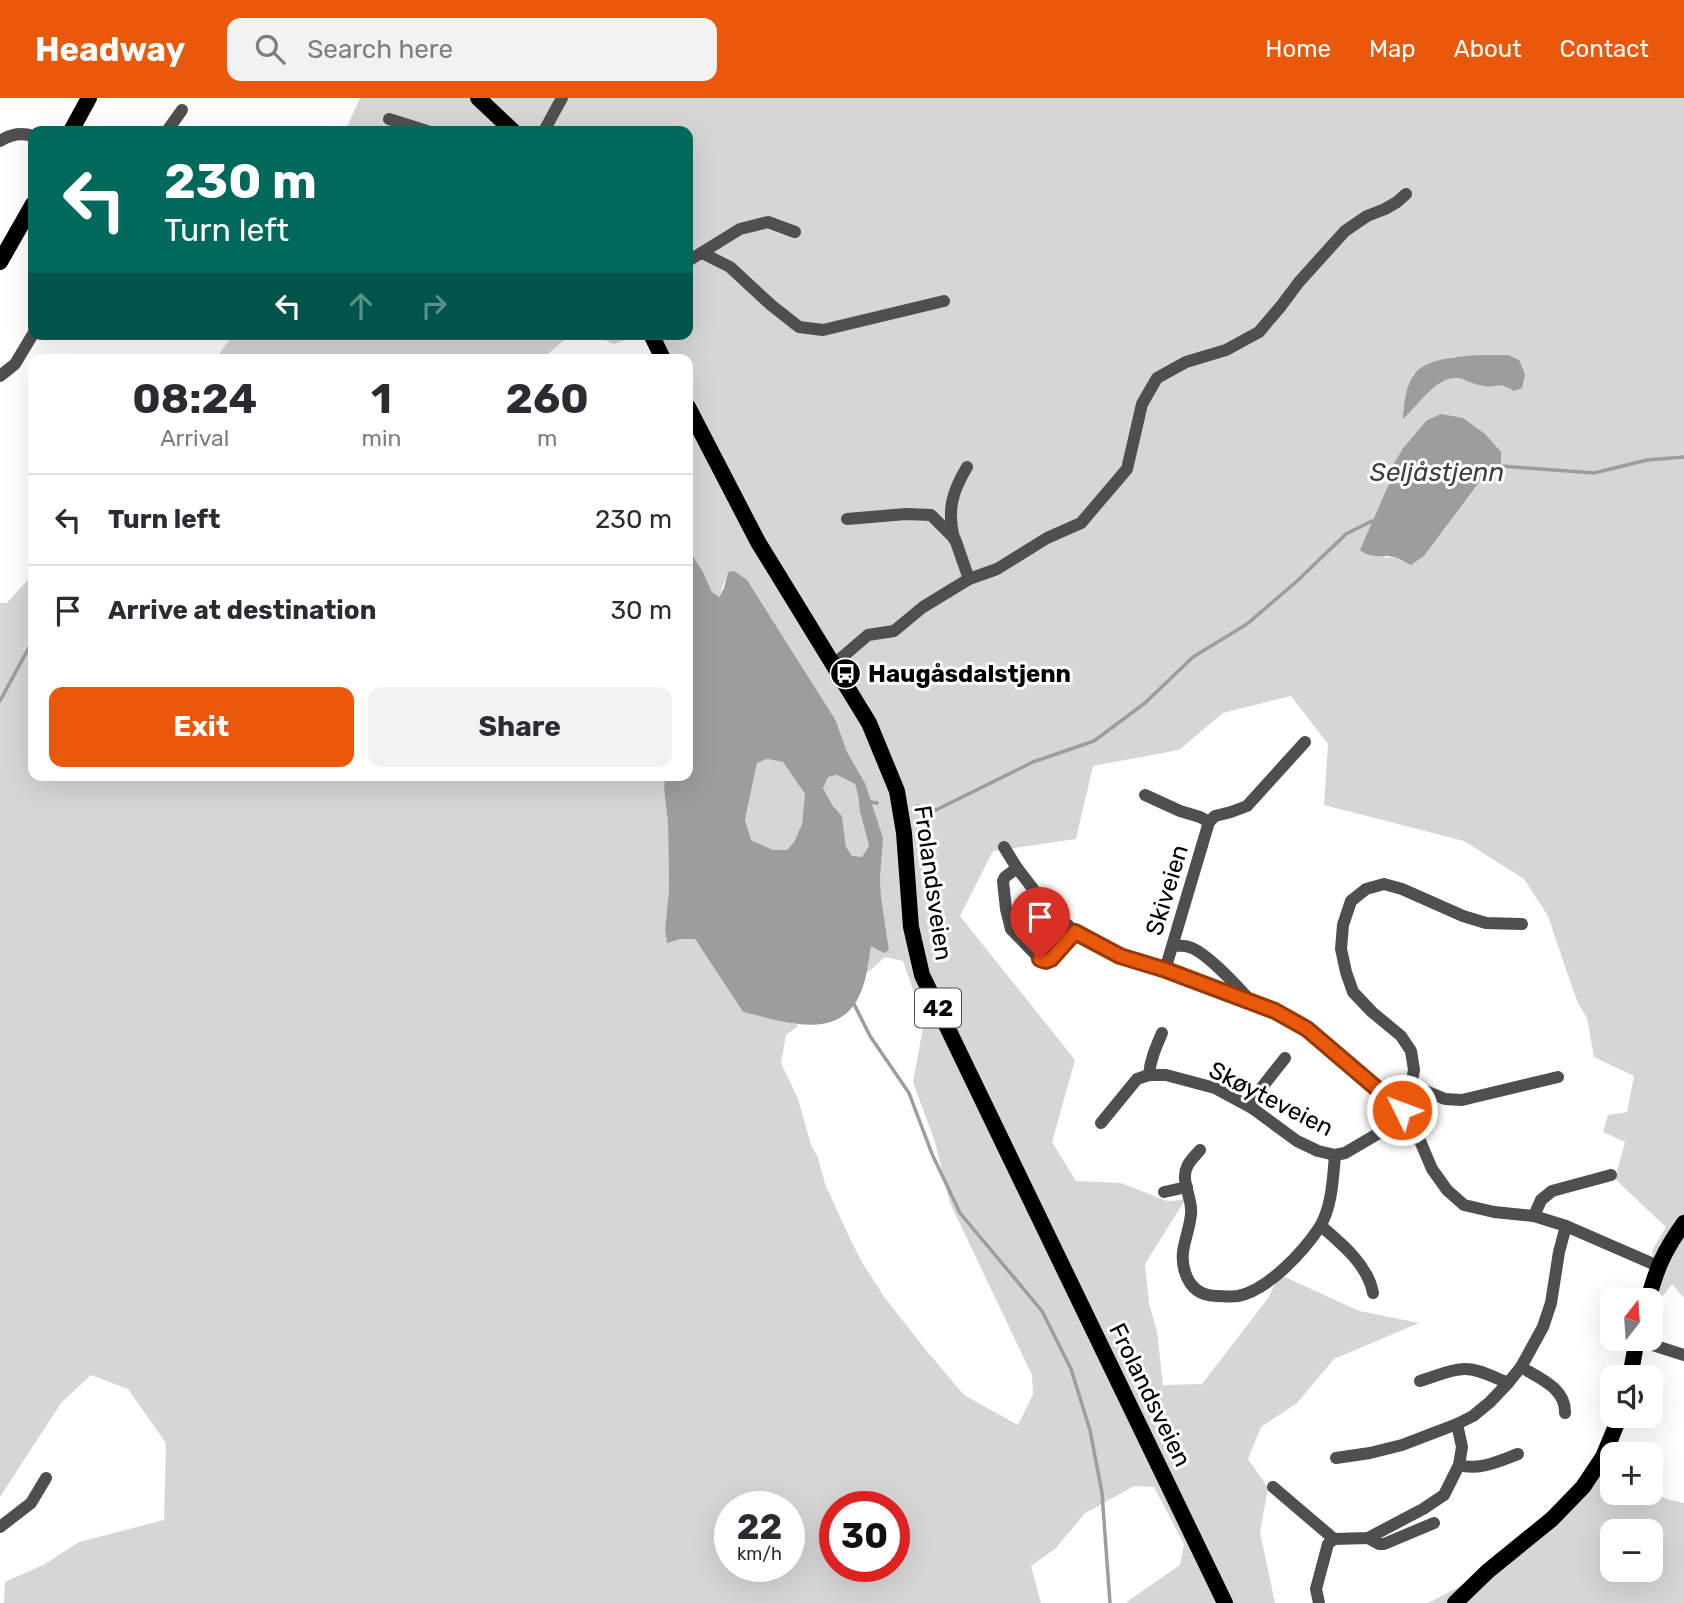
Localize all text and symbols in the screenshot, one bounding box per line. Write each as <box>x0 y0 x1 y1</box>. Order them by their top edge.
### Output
search box <box>227 18 717 81</box>
text: Headway <box>35 30 185 69</box>
icon: search <box>251 30 289 68</box>
text: Search here <box>307 34 453 65</box>
text: Home <box>1265 35 1331 63</box>
text: Map <box>1369 35 1416 63</box>
text: About <box>1454 35 1522 63</box>
text: Contact <box>1560 35 1649 63</box>
text: 230 m <box>164 152 317 210</box>
icon: left <box>49 154 140 245</box>
text: Turn left <box>164 211 289 249</box>
icon: left <box>269 287 307 325</box>
icon: ahead <box>342 287 380 325</box>
icon: right <box>415 287 453 325</box>
text: 08:24 <box>132 374 257 424</box>
text: 1 <box>371 374 392 424</box>
text: 260 <box>506 374 589 424</box>
text: Arrival <box>160 424 229 452</box>
text: min <box>361 424 401 452</box>
text: m <box>537 424 557 452</box>
water label: Seljåstjenn <box>1370 457 1504 488</box>
icon: left <box>49 501 87 539</box>
text: Turn left <box>108 504 220 535</box>
text: 230 m <box>595 504 672 535</box>
icon: arrive <box>49 592 87 630</box>
text: Arrive at destination <box>108 595 376 626</box>
text: 30 m <box>610 595 672 626</box>
bus stop icon: Haugåsdalstjenn <box>828 657 862 691</box>
place label: Haugåsdalstjenn <box>868 660 1071 688</box>
button: Exit <box>49 687 354 767</box>
button: Share <box>368 687 672 767</box>
street label: Frolandsveien <box>908 804 958 962</box>
street label: Skiveien <box>1140 841 1194 939</box>
pin <box>1010 887 1070 959</box>
icon: arrive <box>1021 898 1059 936</box>
road number: 42 <box>915 988 961 1028</box>
street label: Skøyteveien <box>1204 1056 1338 1142</box>
position arrow <box>1365 1073 1439 1147</box>
north arrow <box>1600 1288 1662 1351</box>
map controls <box>1600 1288 1663 1582</box>
street label: Frolandsveien <box>1103 1319 1197 1471</box>
button: sound <box>1600 1365 1663 1428</box>
button: + <box>1600 1442 1663 1505</box>
speed limit sign: 30 <box>819 1491 910 1582</box>
text: 22 <box>737 1506 782 1548</box>
button: − <box>1600 1519 1663 1582</box>
text: km/h <box>737 1543 782 1565</box>

